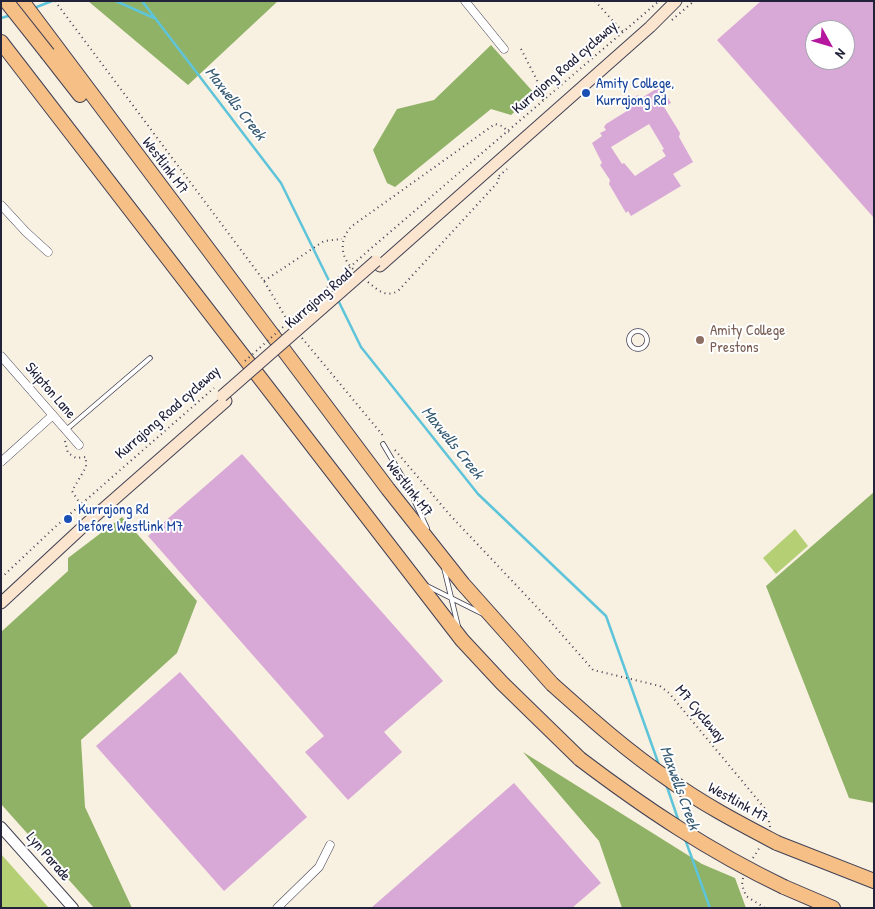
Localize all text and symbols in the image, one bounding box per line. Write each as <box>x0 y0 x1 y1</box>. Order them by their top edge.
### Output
street label: Kurrajong Road cycleway <box>509 18 621 118</box>
north arrow <box>805 20 855 70</box>
text: N <box>832 45 851 63</box>
water label: Maxwells Creek <box>200 64 270 144</box>
place label: Amity College, Kurrajong Rd <box>596 75 674 110</box>
marker: Amity College, Kurrajong Rd <box>580 87 592 99</box>
street label: Westlink M7 <box>138 134 192 198</box>
street label: Kurrajong Road <box>282 265 356 333</box>
place label: Amity College Prestons <box>710 322 785 357</box>
marker: Amity College Prestons <box>694 334 706 346</box>
street label: Skipton Lane <box>21 359 79 423</box>
street label: Kurrajong Road cycleway <box>112 363 224 463</box>
water label: Maxwells Creek <box>417 403 487 483</box>
street label: Westlink M7 <box>381 457 437 521</box>
place label: Kurrajong Rd before Westlink M7 <box>78 501 183 536</box>
marker: Kurrajong Rd before Westlink M7 <box>62 513 74 525</box>
street label: M7 Cycleway <box>671 682 729 746</box>
water label: Maxwells Creek <box>655 743 703 833</box>
street label: Westlink M7 <box>705 779 771 827</box>
street label: Lyn Parade <box>22 829 74 885</box>

